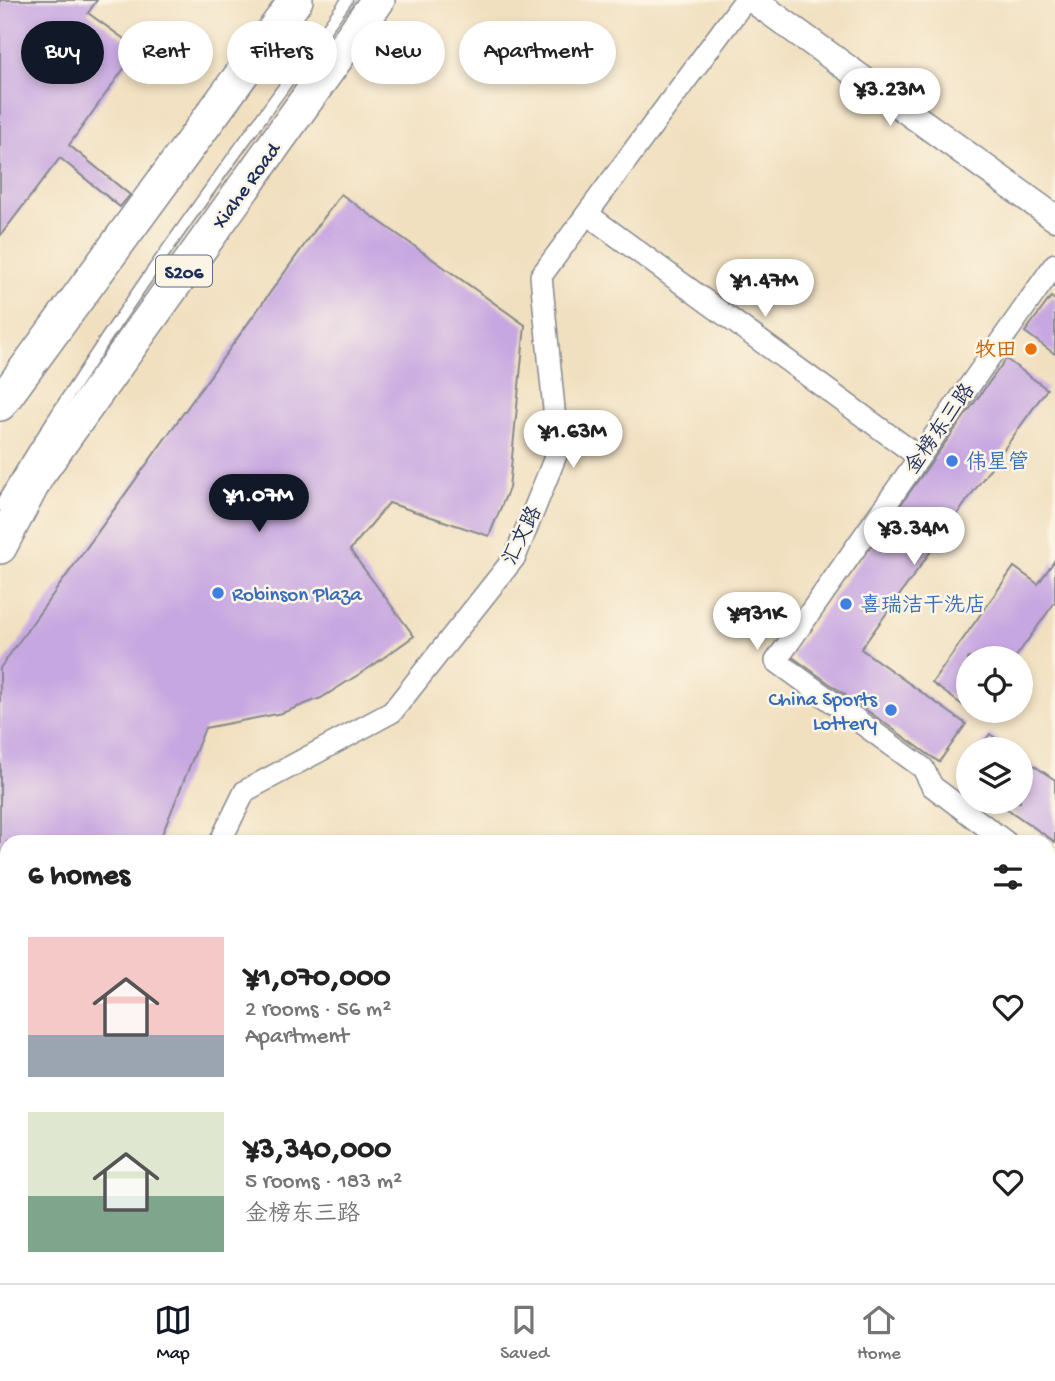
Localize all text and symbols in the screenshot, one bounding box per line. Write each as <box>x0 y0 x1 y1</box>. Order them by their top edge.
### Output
chip: Buy <box>21 21 104 84</box>
chip: Rent <box>118 21 213 84</box>
chip: Filters <box>227 21 337 84</box>
chip: New <box>351 21 445 84</box>
chip: Apartment <box>459 21 616 84</box>
pin: ¥3.23M <box>833 68 947 128</box>
text: ¥3.23M <box>856 77 925 104</box>
street label: Xiahe Road <box>208 138 288 236</box>
road number: S206 <box>156 256 212 286</box>
pin: ¥1.47M <box>708 260 822 319</box>
text: ¥1.47M <box>732 268 798 295</box>
place label: 牧田 <box>975 339 1017 365</box>
marker: 牧田 <box>1023 341 1039 357</box>
street label: 金榜东三路 <box>900 379 982 480</box>
pin: ¥1.63M <box>516 410 630 470</box>
text: ¥1.63M <box>540 419 606 446</box>
place label: 伟星管 <box>966 450 1029 477</box>
marker: 伟星管 <box>944 453 960 469</box>
pin: ¥1.07M <box>202 475 316 534</box>
text: ¥1.07M <box>225 483 293 510</box>
street label: 汇文路 <box>497 502 549 570</box>
pin: ¥3.34M <box>857 508 971 567</box>
text: ¥3.34M <box>880 516 948 543</box>
place label: Robinson Plaza <box>232 584 363 609</box>
marker: Robinson Plaza <box>210 585 226 601</box>
pin: ¥931K <box>708 592 806 652</box>
place label: 喜瑞洁干洗店 <box>860 593 986 620</box>
marker: 喜瑞洁干洗店 <box>838 596 854 612</box>
text: ¥931K <box>729 601 785 628</box>
map controls <box>956 646 1033 814</box>
button: locate <box>956 646 1033 723</box>
place label: China Sports Lottery <box>768 689 878 738</box>
marker: China Sports Lottery <box>883 702 899 718</box>
button: layers <box>956 737 1033 814</box>
icon: filters <box>989 858 1027 896</box>
text: 6 homes <box>28 860 130 895</box>
text: ¥1,070,000 <box>245 962 391 997</box>
icon: home <box>84 965 168 1049</box>
icon: heart <box>989 988 1027 1026</box>
text: 2 rooms · 56 m² <box>245 997 391 1024</box>
text: Apartment <box>245 1024 349 1051</box>
text: ¥3,340,000 <box>245 1134 391 1169</box>
icon: home <box>84 1140 168 1224</box>
icon: heart <box>989 1163 1027 1201</box>
text: 5 rooms · 183 m² <box>245 1169 402 1196</box>
text: 金榜东三路 <box>245 1202 360 1229</box>
tab: Map <box>154 1301 192 1366</box>
tab: Saved <box>500 1301 549 1366</box>
tab: Home <box>857 1301 901 1366</box>

